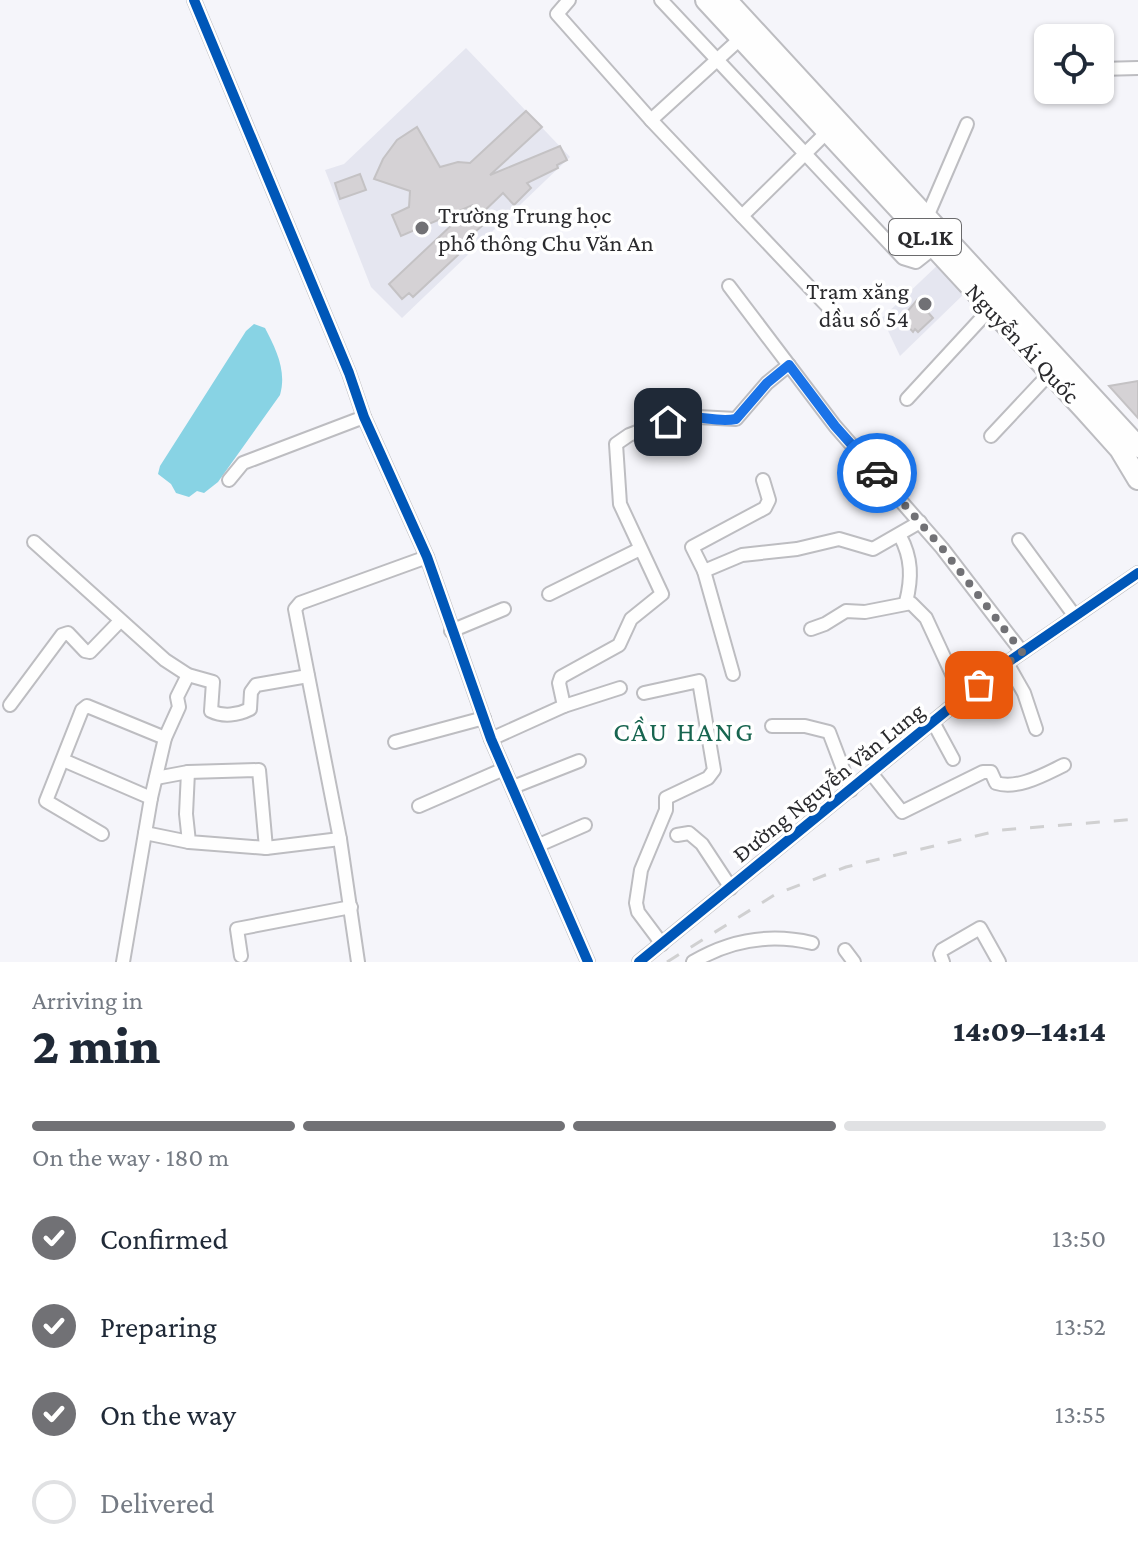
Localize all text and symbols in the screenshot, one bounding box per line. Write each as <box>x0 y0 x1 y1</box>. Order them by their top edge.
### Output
map controls <box>1034 24 1114 104</box>
button: locate <box>1034 24 1114 104</box>
place label: Trường Trung học phổ thông Chu Văn An <box>438 201 654 256</box>
marker: Trường Trung học phổ thông Chu Văn An <box>413 219 431 237</box>
road number: QL.1K <box>889 219 961 255</box>
place label: Trạm xăng dầu số 54 <box>806 277 909 332</box>
street label: Nguyễn Ái Quốc <box>961 278 1085 408</box>
marker: Trạm xăng dầu số 54 <box>916 295 934 313</box>
pin <box>634 388 702 456</box>
icon: home <box>646 400 690 444</box>
courier <box>837 433 917 513</box>
icon: car <box>855 451 899 495</box>
pin <box>945 651 1013 719</box>
icon: bag <box>957 663 1001 707</box>
street label: Đường Nguyễn Văn Lung <box>727 696 929 868</box>
district label: CẦU HANG <box>613 716 755 747</box>
text: Arriving in <box>32 986 143 1015</box>
text: 14:09–14:14 <box>953 1014 1106 1047</box>
text: 2 min <box>32 1016 160 1074</box>
text: On the way · 180 m <box>32 1143 229 1172</box>
icon: check <box>32 1216 76 1260</box>
text: Confirmed <box>100 1222 228 1255</box>
text: 13:50 <box>1052 1224 1106 1253</box>
icon: check <box>32 1304 76 1348</box>
text: Preparing <box>100 1310 217 1343</box>
text: 13:52 <box>1055 1312 1106 1341</box>
icon: check <box>32 1392 76 1436</box>
text: On the way <box>100 1398 236 1431</box>
text: 13:55 <box>1055 1400 1106 1429</box>
text: Delivered <box>100 1486 215 1519</box>

